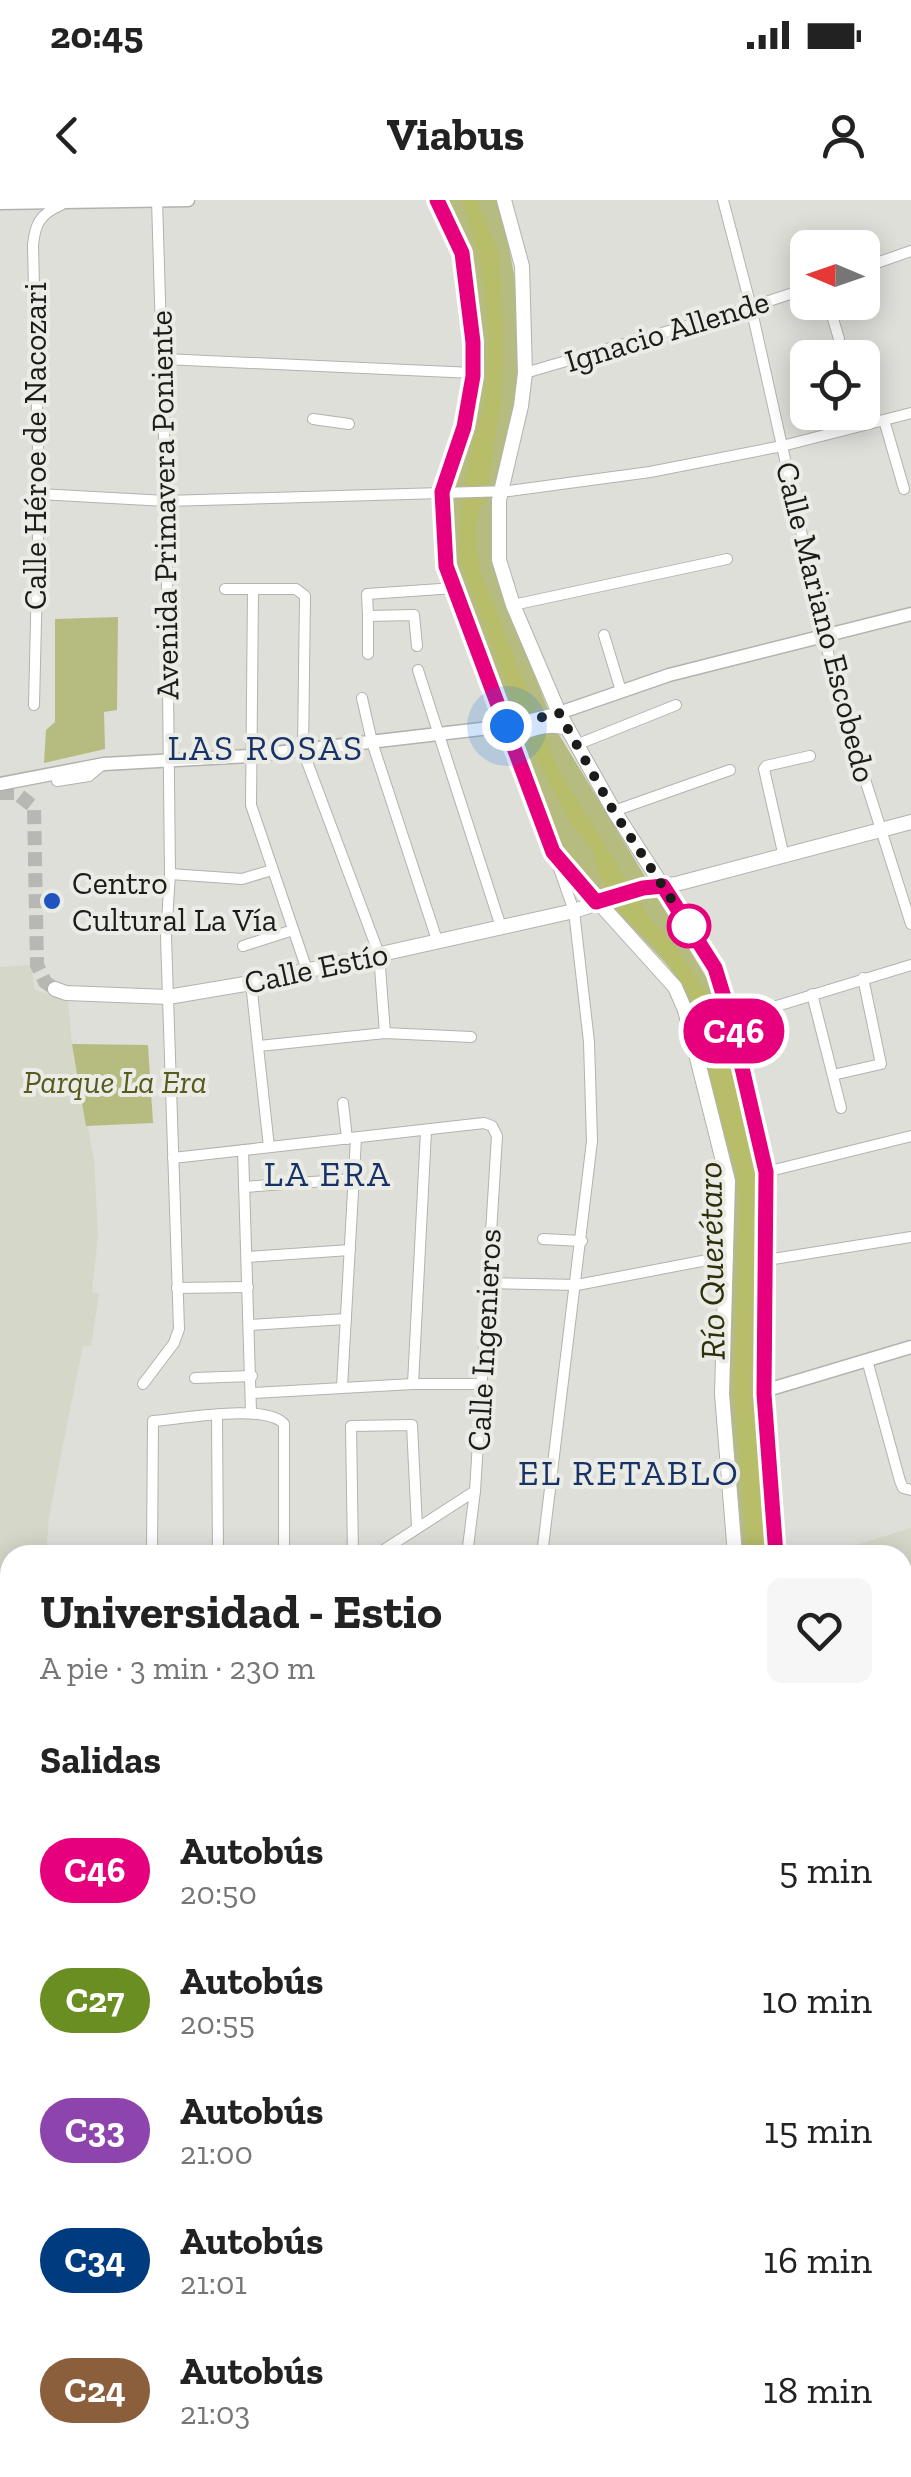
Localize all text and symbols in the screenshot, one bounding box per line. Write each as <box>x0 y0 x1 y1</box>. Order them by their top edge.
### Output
text: 20:45 <box>50 12 143 58</box>
icon: back <box>40 108 95 163</box>
text: Viabus <box>387 108 524 162</box>
icon: person <box>816 108 871 163</box>
north arrow <box>790 230 880 320</box>
map controls <box>790 230 880 430</box>
street label: Calle Héroe de Nacozari <box>16 282 54 610</box>
street label: Ignacio Allende <box>561 282 773 380</box>
street label: Avenida Primavera Poniente <box>142 310 186 700</box>
button: locate <box>790 340 880 430</box>
street label: Calle Mariano Escobedo <box>768 458 884 786</box>
your location <box>482 701 532 751</box>
district label: LAS ROSAS <box>167 727 365 769</box>
place label: Centro Cultural La Vía <box>72 864 277 939</box>
marker: Centro Cultural La Vía <box>41 890 63 912</box>
unlabelled marker <box>668 905 710 947</box>
street label: Calle Estío <box>241 934 391 1002</box>
line badge: C46 <box>676 998 792 1064</box>
text: C46 <box>703 1010 765 1052</box>
park label: Parque La Era <box>23 1063 207 1101</box>
district label: LA ERA <box>264 1153 392 1195</box>
water label: Río Querétaro <box>688 1161 734 1361</box>
street label: Calle Ingenieros <box>459 1228 509 1452</box>
district label: EL RETABLO <box>518 1452 740 1494</box>
button: heart <box>767 1578 872 1683</box>
text: Universidad - Estio <box>40 1583 442 1640</box>
text: A pie · 3 min · 230 m <box>40 1649 315 1687</box>
text: Salidas <box>40 1737 161 1783</box>
text: Autobús <box>180 1828 323 1874</box>
text: 5 min <box>779 1847 872 1893</box>
text: C46 <box>64 1849 126 1891</box>
text: 20:50 <box>180 1874 257 1912</box>
text: Autobús <box>180 1958 323 2004</box>
text: 10 min <box>762 1977 872 2023</box>
text: C27 <box>66 1979 124 2021</box>
text: 20:55 <box>180 2004 255 2042</box>
text: Autobús <box>180 2088 323 2134</box>
text: 15 min <box>764 2107 872 2153</box>
text: C33 <box>65 2109 125 2151</box>
text: 21:00 <box>180 2134 253 2172</box>
text: Autobús <box>180 2218 323 2264</box>
text: 16 min <box>763 2237 872 2283</box>
text: C34 <box>64 2239 126 2281</box>
text: 21:01 <box>180 2264 247 2302</box>
text: Autobús <box>180 2348 323 2394</box>
text: 18 min <box>763 2367 872 2413</box>
text: C24 <box>64 2369 126 2411</box>
text: 21:03 <box>180 2394 250 2432</box>

